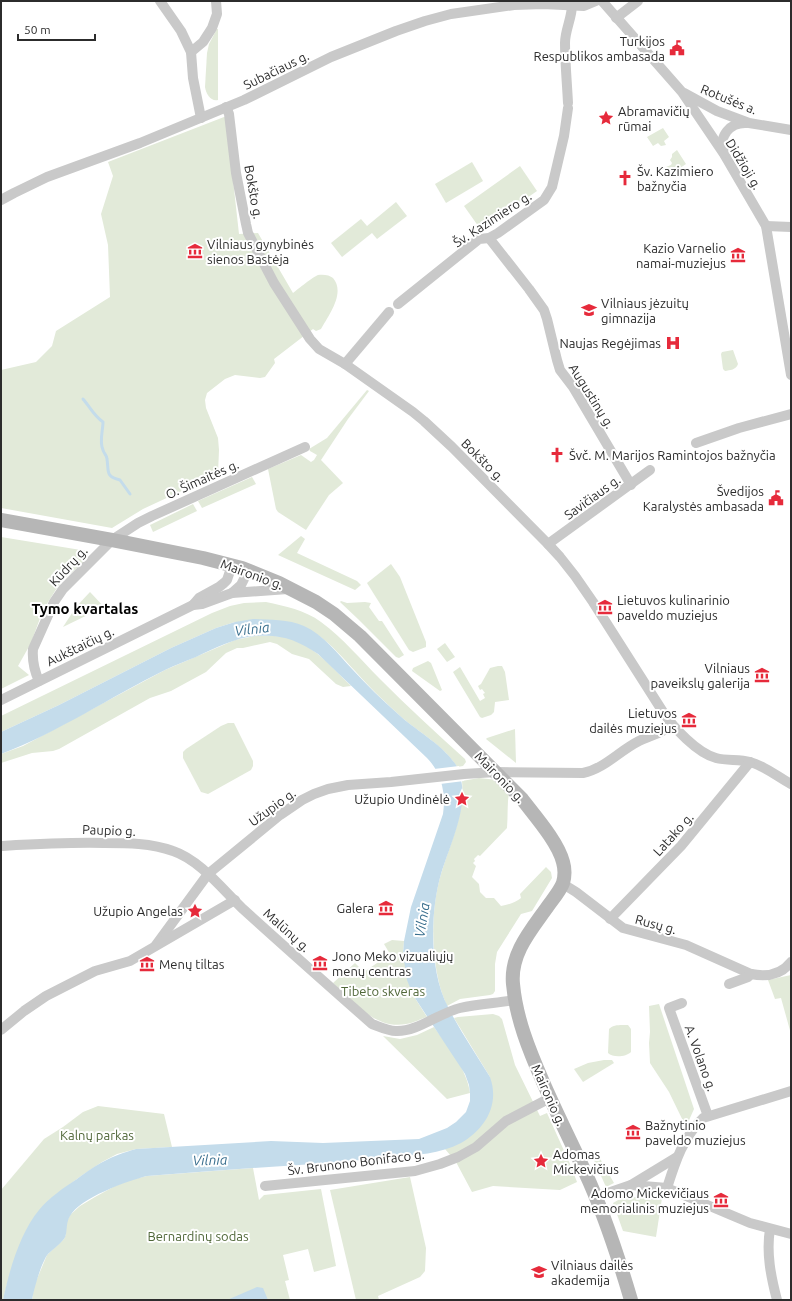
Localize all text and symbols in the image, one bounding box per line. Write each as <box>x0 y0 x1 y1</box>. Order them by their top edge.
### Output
scale bar <box>18 16 95 42</box>
text: 50 m <box>24 23 51 36</box>
place label: Turkijos Respublikos ambasada <box>534 34 665 63</box>
public building icon: Turkijos Respublikos ambasada <box>668 39 686 57</box>
street label: Subačiaus g. <box>241 48 311 92</box>
street label: Rotušės a. <box>699 81 759 117</box>
place label: Abramavičių rūmai <box>618 104 690 133</box>
place icon: Abramavičių rūmai <box>597 109 615 127</box>
street label: Didžioji g. <box>723 136 765 192</box>
street label: Bokšto g. <box>242 164 266 220</box>
place label: Šv. Kazimiero bažnyčia <box>637 164 714 193</box>
church icon: Šv. Kazimiero bažnyčia <box>616 169 634 187</box>
street label: Šv. Kazimiero g. <box>450 189 534 249</box>
place label: Vilniaus gynybinės sienos Bastėja <box>207 237 314 266</box>
place label: Kazio Varnelio namai-muziejus <box>636 241 726 270</box>
museum icon: Vilniaus gynybinės sienos Bastėja <box>186 242 204 260</box>
museum icon: Kazio Varnelio namai-muziejus <box>729 246 747 264</box>
place label: Vilniaus jėzuitų gimnazija <box>601 296 689 325</box>
school or university icon: Vilniaus jėzuitų gimnazija <box>580 301 598 319</box>
hospital icon: Naujas Regėjimas <box>664 334 682 352</box>
place label: Naujas Regėjimas <box>559 336 661 350</box>
street label: Augustinų g. <box>567 361 617 431</box>
street label: Bokšto g. <box>459 436 507 484</box>
church icon: Švč. M. Marijos Ramintojos bažnyčia <box>548 446 566 464</box>
place label: Švč. M. Marijos Ramintojos bažnyčia <box>569 448 776 462</box>
street label: O. Šimaitės g. <box>163 457 241 501</box>
street label: Savičiaus g. <box>561 472 623 522</box>
place label: Švedijos Karalystės ambasada <box>643 484 764 513</box>
public building icon: Švedijos Karalystės ambasada <box>767 489 785 507</box>
street label: Kūdrų g. <box>46 543 90 589</box>
street label: Maironio g. <box>219 556 285 592</box>
place label: Lietuvos kulinarinio paveldo muziejus <box>617 593 730 622</box>
museum icon: Lietuvos kulinarinio paveldo muziejus <box>596 598 614 616</box>
district label: Tymo kvartalas <box>32 600 138 617</box>
water label: Vilnia <box>234 619 271 639</box>
street label: Aukštaičių g. <box>44 624 116 668</box>
place label: Vilniaus paveikslų galerija <box>650 661 750 690</box>
museum icon: Vilniaus paveikslų galerija <box>753 666 771 684</box>
place label: Lietuvos dailės muziejus <box>589 706 677 735</box>
museum icon: Lietuvos dailės muziejus <box>680 711 698 729</box>
street label: Maironio g. <box>472 749 528 805</box>
street label: Užupio g. <box>246 785 298 829</box>
place icon: Užupio Undinėlė <box>453 790 471 808</box>
place label: Užupio Undinėlė <box>354 792 450 806</box>
street label: Latako g. <box>650 810 696 858</box>
street label: Paupio g. <box>82 822 136 838</box>
museum icon: Galera <box>377 899 395 917</box>
place label: Galera <box>337 901 374 915</box>
water label: Vilnia <box>411 901 433 939</box>
place icon: Užupio Angelas <box>186 902 204 920</box>
place label: Užupio Angelas <box>93 904 183 918</box>
street label: Malūnų g. <box>261 906 313 954</box>
street label: Rusų g. <box>634 912 678 936</box>
place label: Jono Meko vizualiųjų menų centras <box>332 949 454 978</box>
museum icon: Jono Meko vizualiųjų menų centras <box>311 954 329 972</box>
museum icon: Menų tiltas <box>138 955 156 973</box>
place label: Menų tiltas <box>159 957 225 971</box>
park label: Tibeto skveras <box>341 984 425 998</box>
street label: A. Volano g. <box>683 1023 719 1093</box>
street label: Maironio g. <box>529 1062 569 1128</box>
place label: Bažnytinio paveldo muziejus <box>645 1118 746 1147</box>
museum icon: Bažnytinio paveldo muziejus <box>624 1123 642 1141</box>
park label: Kalnų parkas <box>60 1128 134 1142</box>
street label: Šv. Brunono Bonifaco g. <box>287 1147 425 1177</box>
place label: Adomas Mickevičius <box>553 1147 619 1176</box>
water label: Vilnia <box>192 1151 228 1169</box>
place icon: Adomas Mickevičius <box>532 1152 550 1170</box>
place label: Adomo Mickevičiaus memorialinis muziejus <box>580 1186 709 1215</box>
museum icon: Adomo Mickevičiaus memorialinis muziejus <box>712 1191 730 1209</box>
park label: Bernardinų sodas <box>147 1229 249 1243</box>
place label: Vilniaus dailės akademija <box>551 1258 634 1287</box>
school or university icon: Vilniaus dailės akademija <box>530 1263 548 1281</box>

